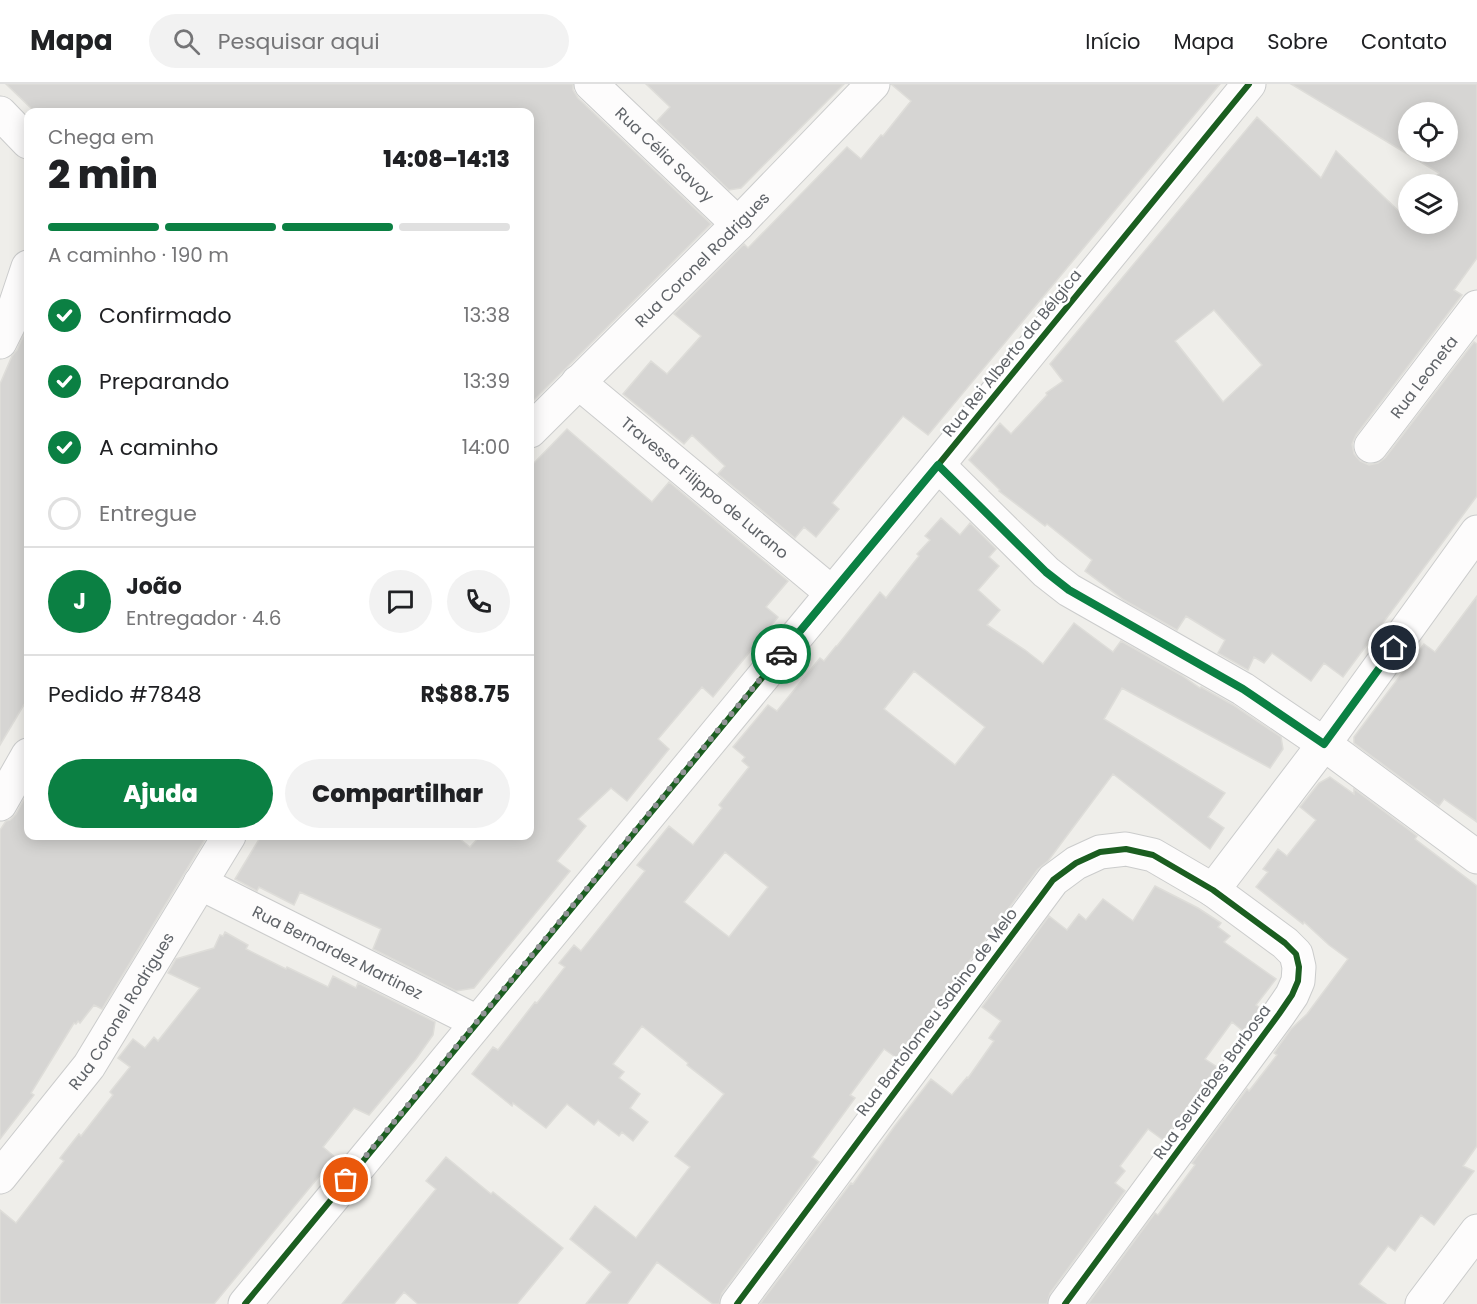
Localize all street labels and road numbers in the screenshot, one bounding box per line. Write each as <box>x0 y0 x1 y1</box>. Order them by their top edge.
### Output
street label: Rua Célia Savoy <box>610 102 719 207</box>
street label: Rua Coronel Rodrigues <box>629 187 775 332</box>
street label: Rua Rei Alberto da Bélgica <box>937 264 1087 442</box>
street label: Rua Leoneta <box>1385 330 1463 423</box>
street label: Travessa Filippo de Lurano <box>616 411 794 564</box>
street label: Rua Bernardez Martinez <box>248 900 427 1004</box>
street label: Rua Bartolomeu Sabino de Melo <box>851 903 1023 1121</box>
street label: Rua Coronel Rodrigues <box>63 928 179 1095</box>
street label: Rua Seurrebes Barbosa <box>1148 1000 1276 1164</box>

